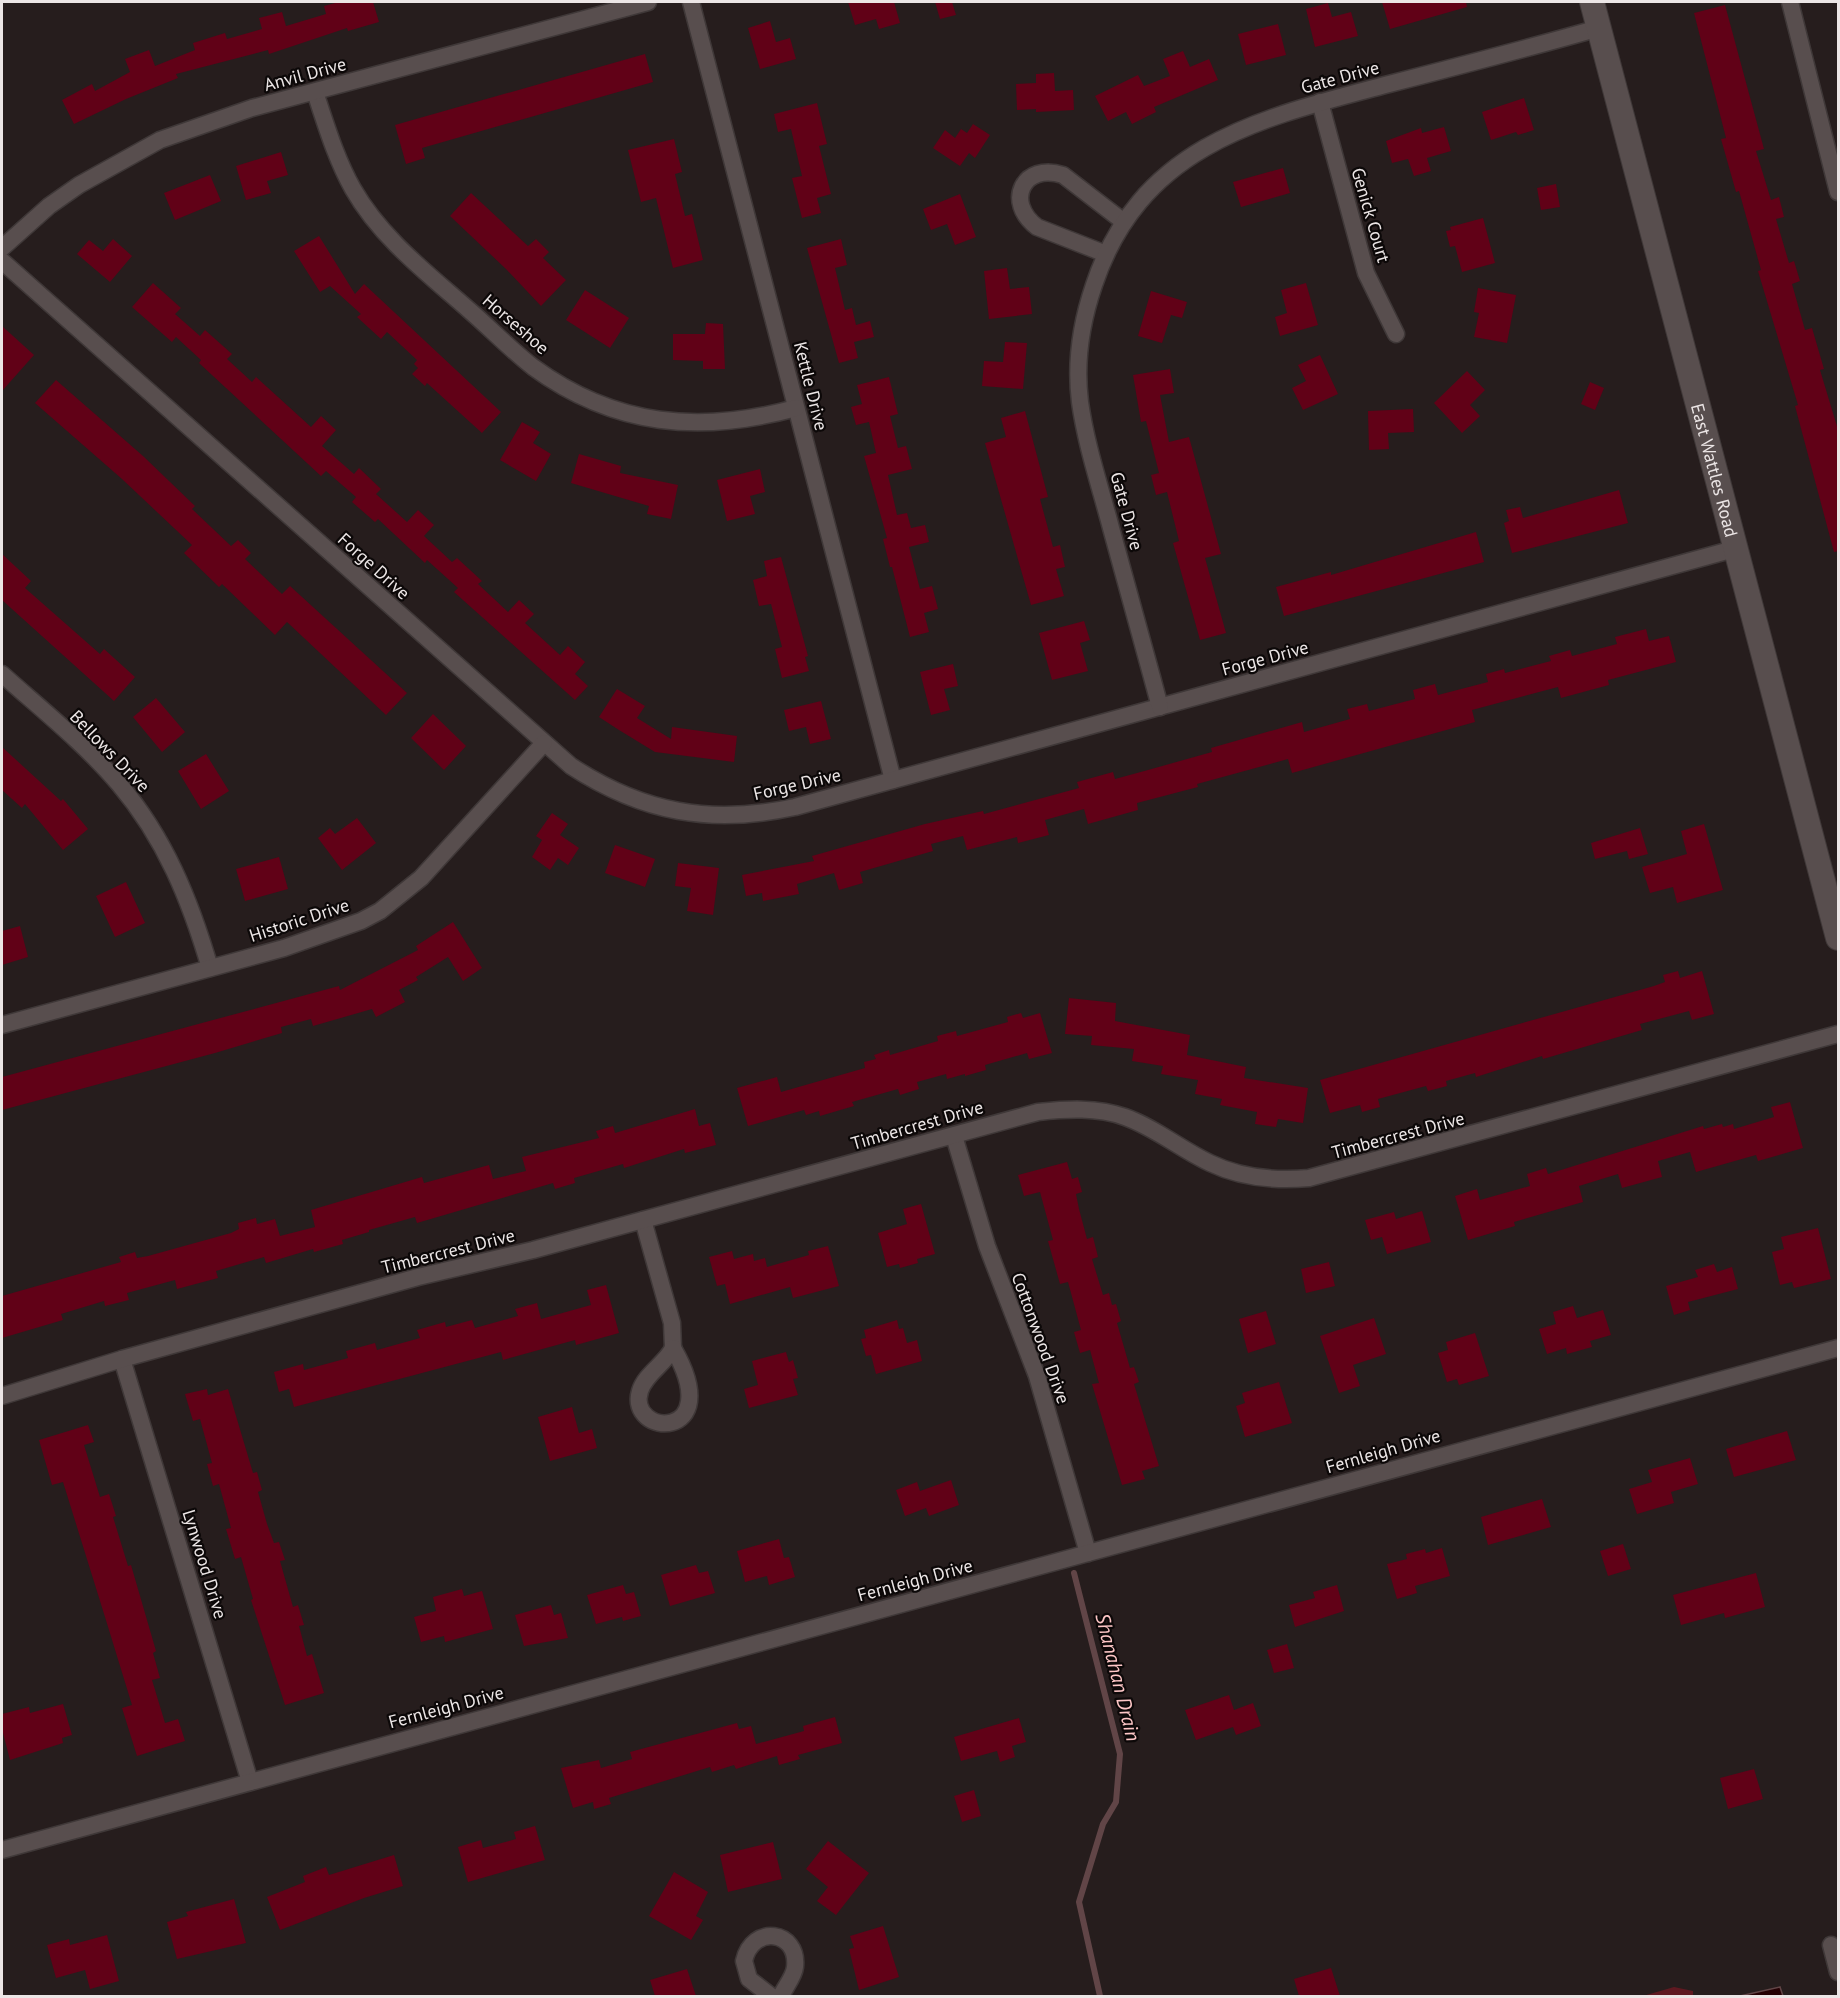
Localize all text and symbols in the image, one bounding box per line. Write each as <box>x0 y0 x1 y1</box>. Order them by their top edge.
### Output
street label: Anvil Drive <box>261 52 349 96</box>
street label: Gate Drive <box>1298 56 1382 98</box>
street label: Genick Court <box>1346 165 1396 265</box>
street label: Horseshoe <box>478 289 554 359</box>
street label: Kettle Drive <box>789 339 833 433</box>
street label: East Wattles Road <box>1686 401 1744 539</box>
street label: Gate Drive <box>1106 469 1148 553</box>
street label: Forge Drive <box>333 528 415 604</box>
street label: Forge Drive <box>1219 635 1311 681</box>
street label: Bellows Drive <box>65 705 155 797</box>
street label: Forge Drive <box>751 763 843 805</box>
street label: Historic Drive <box>246 893 352 947</box>
street label: Timbercrest Drive <box>848 1095 986 1155</box>
street label: Timbercrest Drive <box>1329 1106 1467 1164</box>
street label: Timbercrest Drive <box>379 1223 517 1279</box>
street label: Cottonwood Drive <box>1007 1269 1075 1407</box>
street label: Fernleigh Drive <box>1323 1424 1443 1478</box>
street label: Lynwood Drive <box>177 1507 233 1621</box>
street label: Fernleigh Drive <box>855 1554 975 1606</box>
water label: Shanahan Drain <box>1090 1610 1146 1744</box>
street label: Fernleigh Drive <box>386 1681 506 1733</box>

